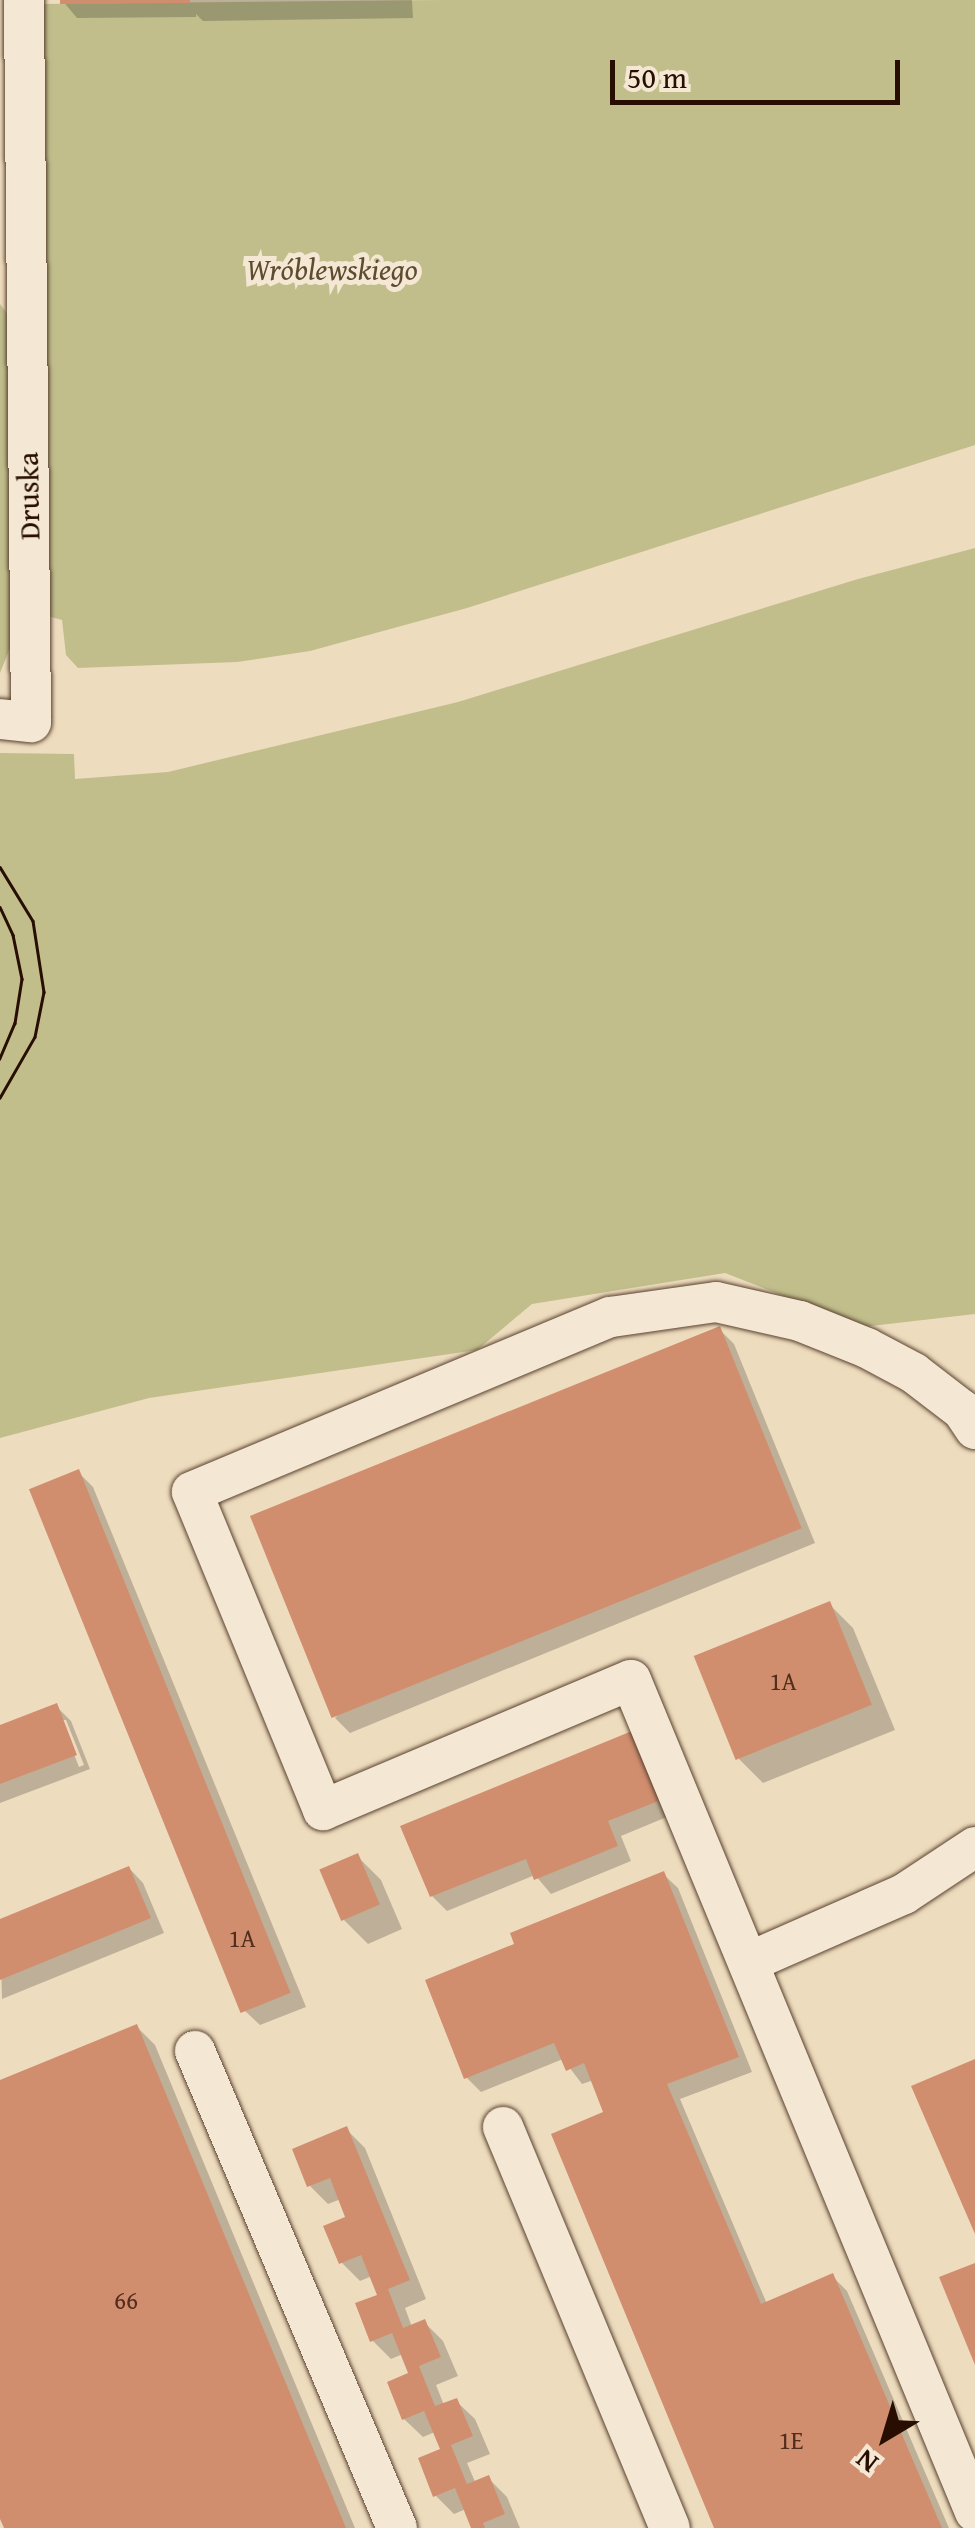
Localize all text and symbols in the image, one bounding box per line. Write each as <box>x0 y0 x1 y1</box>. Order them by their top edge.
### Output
scale bar <box>615 40 905 102</box>
text: 50 m <box>627 55 687 99</box>
park label: Wróblewskiego <box>246 251 418 287</box>
street label: Druska <box>9 452 47 540</box>
house number: 1A <box>769 1666 797 1696</box>
house number: 1A <box>228 1923 256 1953</box>
house number: 66 <box>114 2285 138 2315</box>
north arrow <box>835 2388 935 2488</box>
house number: 1E <box>779 2425 803 2455</box>
text: N <box>846 2440 886 2484</box>

